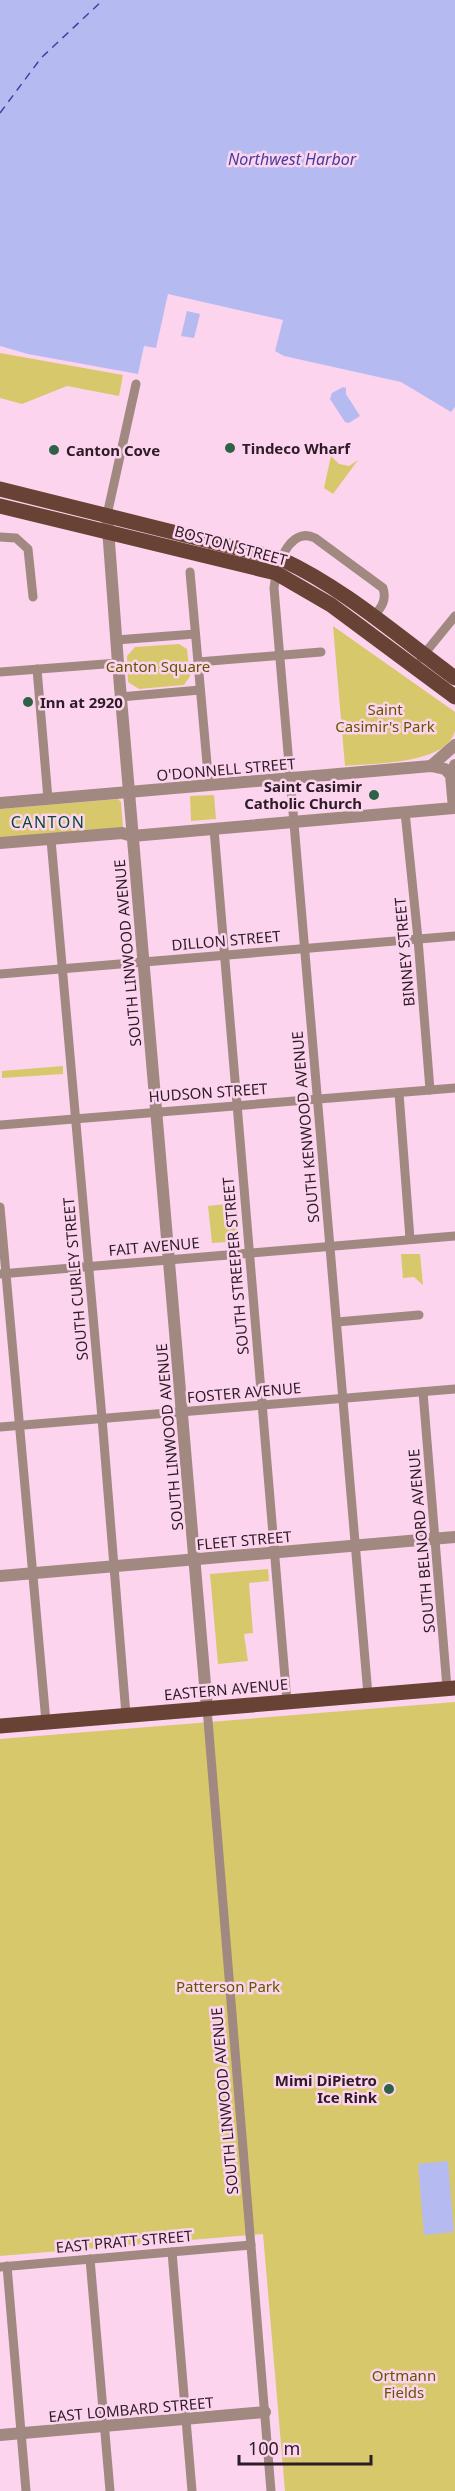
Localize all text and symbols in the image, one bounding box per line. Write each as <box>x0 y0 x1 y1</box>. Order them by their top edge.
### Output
water label: Northwest Harbor <box>228 148 357 170</box>
place label: Tindeco Wharf <box>242 438 351 458</box>
place label: Canton Cove <box>66 440 160 460</box>
marker: Tindeco Wharf <box>223 441 237 455</box>
marker: Canton Cove <box>47 443 61 457</box>
street label: BOSTON STREET <box>173 520 290 570</box>
park label: Canton Square <box>106 656 210 676</box>
place label: Inn at 2920 <box>40 692 123 712</box>
marker: Inn at 2920 <box>21 695 35 709</box>
park label: Saint Casimir's Park <box>335 699 435 736</box>
street label: O'DONNELL STREET <box>156 753 297 785</box>
place label: Saint Casimir Catholic Church <box>244 776 362 813</box>
marker: Saint Casimir Catholic Church <box>367 788 381 802</box>
district label: CANTON <box>11 811 85 833</box>
street label: SOUTH LINWOOD AVENUE <box>109 859 145 1047</box>
street label: BINNEY STREET <box>389 896 419 1007</box>
street label: DILLON STREET <box>171 925 282 955</box>
street label: SOUTH KENWOOD AVENUE <box>287 1030 323 1224</box>
street label: HUDSON STREET <box>148 1078 269 1106</box>
street label: SOUTH STREEPER STREET <box>217 1176 253 1356</box>
street label: SOUTH CURLEY STREET <box>58 1196 92 1361</box>
street label: FAIT AVENUE <box>108 1232 200 1260</box>
street label: SOUTH LINWOOD AVENUE <box>151 1343 187 1531</box>
street label: FOSTER AVENUE <box>186 1377 302 1407</box>
street label: SOUTH BELNORD AVENUE <box>403 1448 439 1634</box>
street label: FLEET STREET <box>196 1526 293 1554</box>
street label: EASTERN AVENUE <box>163 1674 289 1704</box>
park label: Patterson Park <box>176 1976 280 1996</box>
street label: SOUTH LINWOOD AVENUE <box>206 2007 242 2195</box>
place label: Mimi DiPietro Ice Rink <box>275 2070 378 2107</box>
marker: Mimi DiPietro Ice Rink <box>382 2082 396 2096</box>
street label: EAST PRATT STREET <box>55 2225 194 2257</box>
park label: Ortmann Fields <box>372 2365 436 2402</box>
street label: EAST LOMBARD STREET <box>48 2392 215 2426</box>
scale bar <box>239 2428 371 2466</box>
text: 100 m <box>248 2436 300 2460</box>

